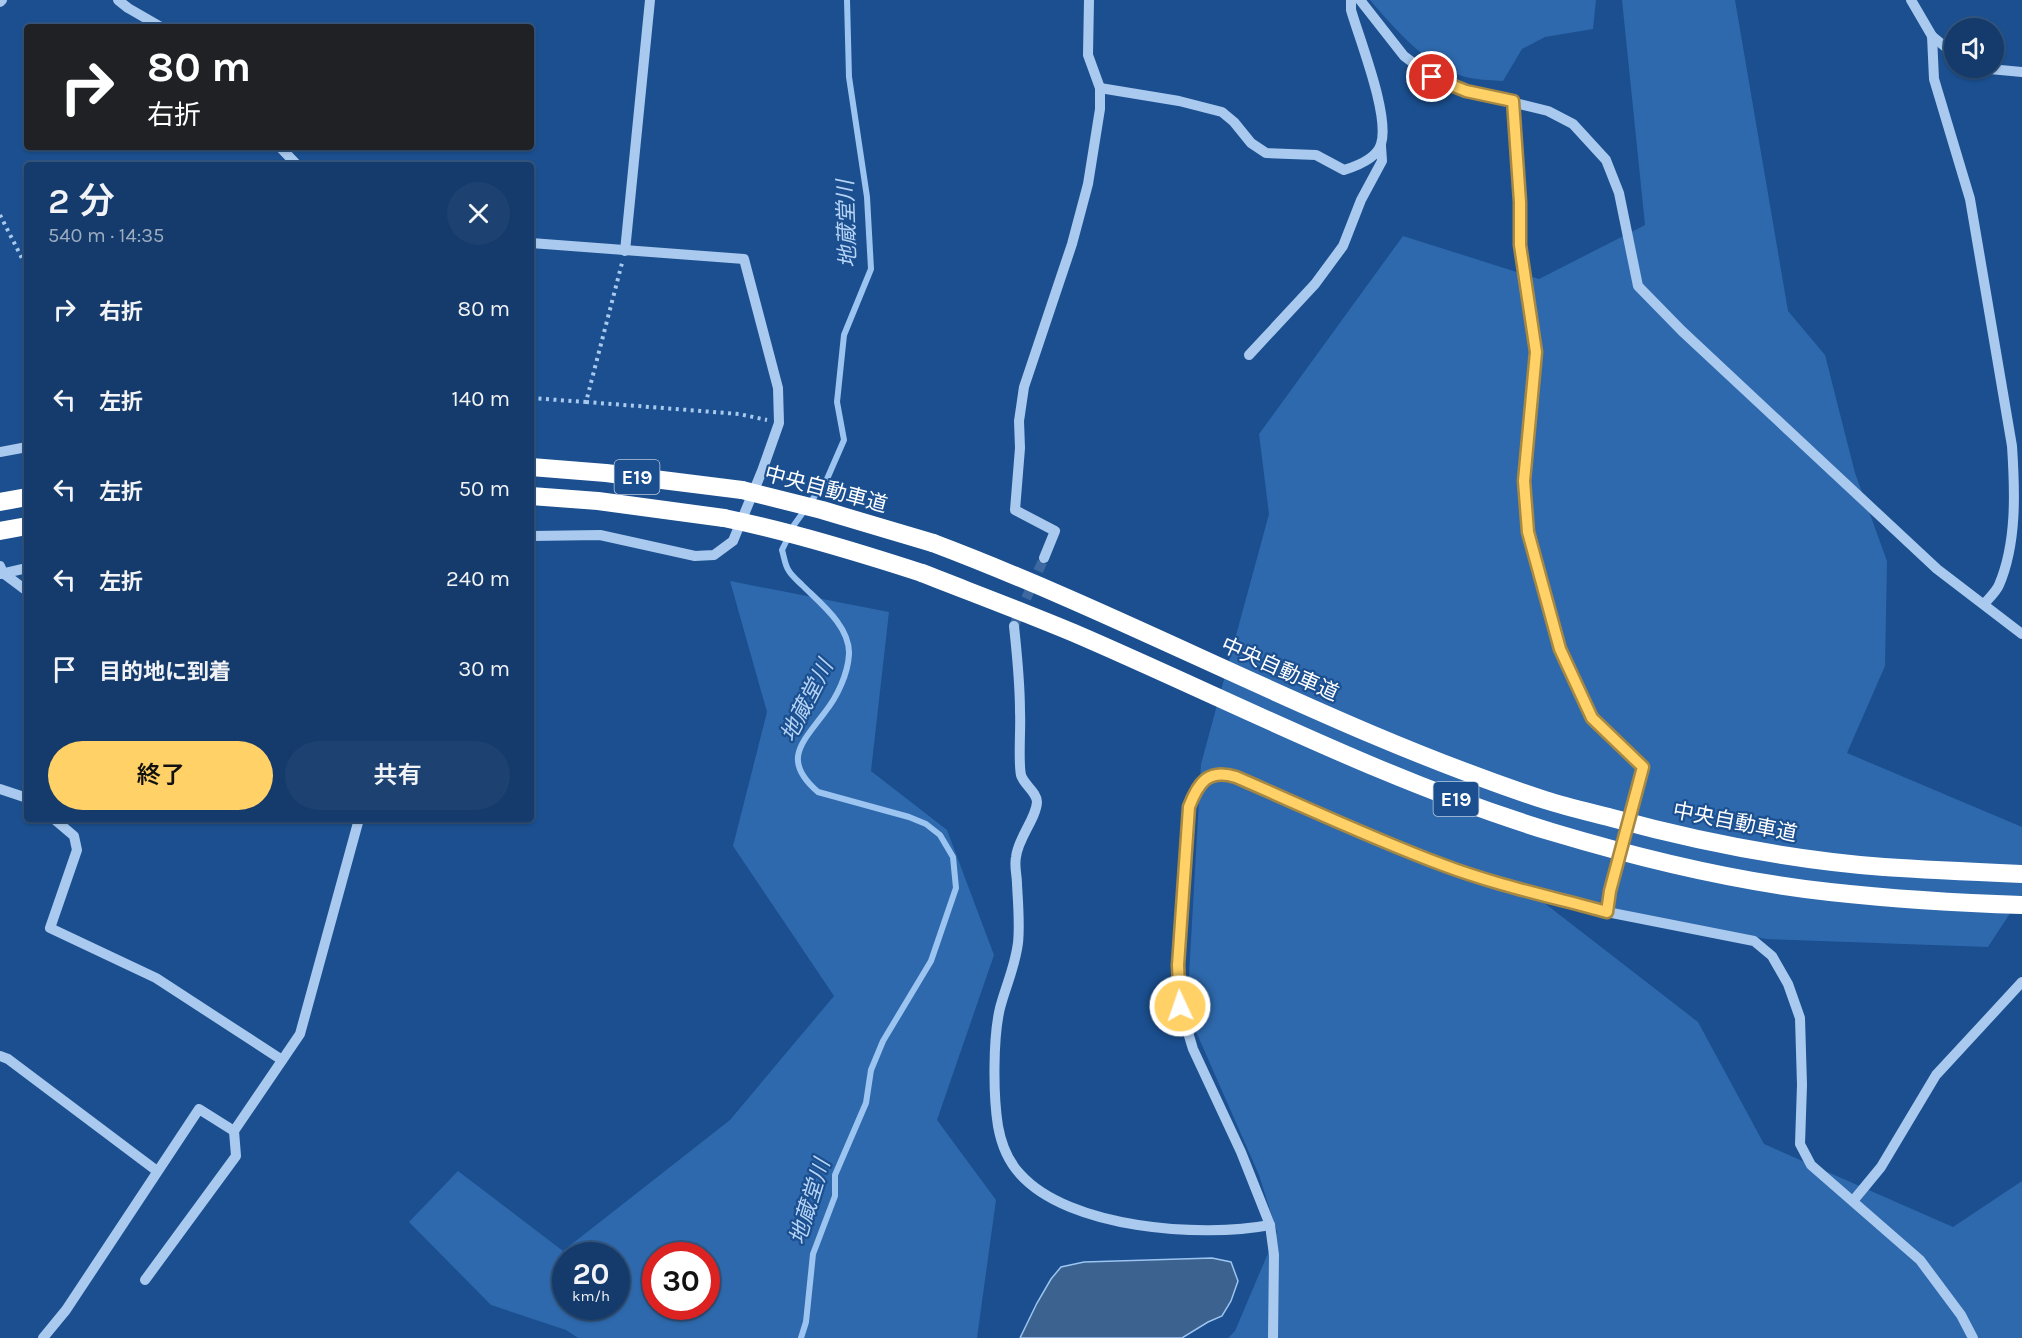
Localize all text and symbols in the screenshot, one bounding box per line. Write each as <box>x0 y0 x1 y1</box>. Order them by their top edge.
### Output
map controls <box>1944 18 2004 78</box>
button: sound <box>1944 18 2004 78</box>
text: 80 m <box>147 42 251 92</box>
icon: right <box>48 48 126 126</box>
pin <box>1406 51 1457 102</box>
icon: arrive <box>1415 60 1448 93</box>
text: 右折 <box>147 99 201 131</box>
water label: 地蔵堂川 <box>832 178 862 268</box>
text: 2 分 <box>48 180 115 222</box>
button: close <box>447 182 510 245</box>
text: 540 m · 14:35 <box>48 224 164 247</box>
icon: right <box>48 293 81 326</box>
text: 80 m <box>458 296 510 322</box>
text: 右折 <box>99 299 143 325</box>
icon: left <box>48 383 81 416</box>
text: 140 m <box>452 386 510 412</box>
text: 左折 <box>99 389 143 415</box>
road number: E19 <box>614 460 660 494</box>
street label: 中央自動車道 <box>762 461 890 517</box>
icon: left <box>48 473 81 506</box>
text: 50 m <box>459 476 510 502</box>
text: 左折 <box>99 479 143 505</box>
icon: left <box>48 563 81 596</box>
text: 240 m <box>446 566 510 592</box>
text: 左折 <box>99 569 143 595</box>
street label: 中央自動車道 <box>1218 632 1342 706</box>
icon: arrive <box>48 653 81 686</box>
water label: 地蔵堂川 <box>775 654 839 746</box>
text: 30 m <box>458 656 510 682</box>
text: 目的地に到着 <box>99 659 231 685</box>
button: 終了 <box>48 741 273 810</box>
button: 共有 <box>285 741 510 810</box>
road number: E19 <box>1434 782 1478 816</box>
street label: 中央自動車道 <box>1671 798 1799 846</box>
position arrow <box>1148 974 1212 1038</box>
water label: 地蔵堂川 <box>785 1154 836 1248</box>
speed limit sign: 30 <box>642 1242 720 1320</box>
text: 20 <box>572 1256 610 1292</box>
text: km/h <box>572 1287 610 1305</box>

